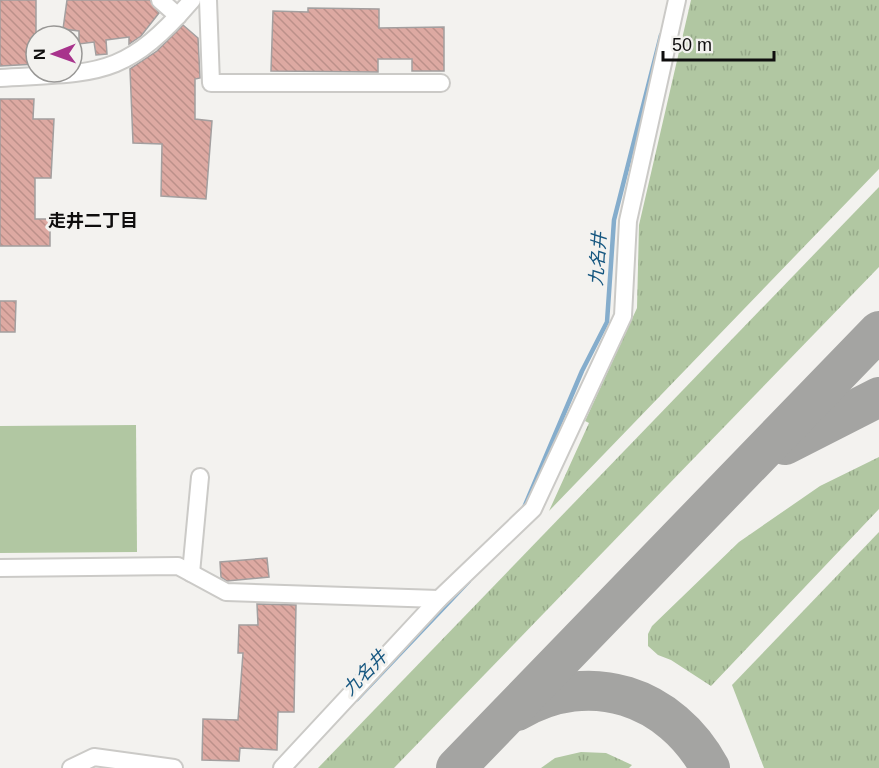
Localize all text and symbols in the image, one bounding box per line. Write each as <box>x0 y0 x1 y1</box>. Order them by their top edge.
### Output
north arrow <box>24 24 84 84</box>
scale bar <box>663 24 774 62</box>
text: 50 m <box>672 35 712 55</box>
text: N <box>31 48 48 60</box>
district label: 走井二丁目 <box>48 211 138 231</box>
water label: 九名井 <box>586 229 610 287</box>
water label: 九名井 <box>339 645 392 699</box>

